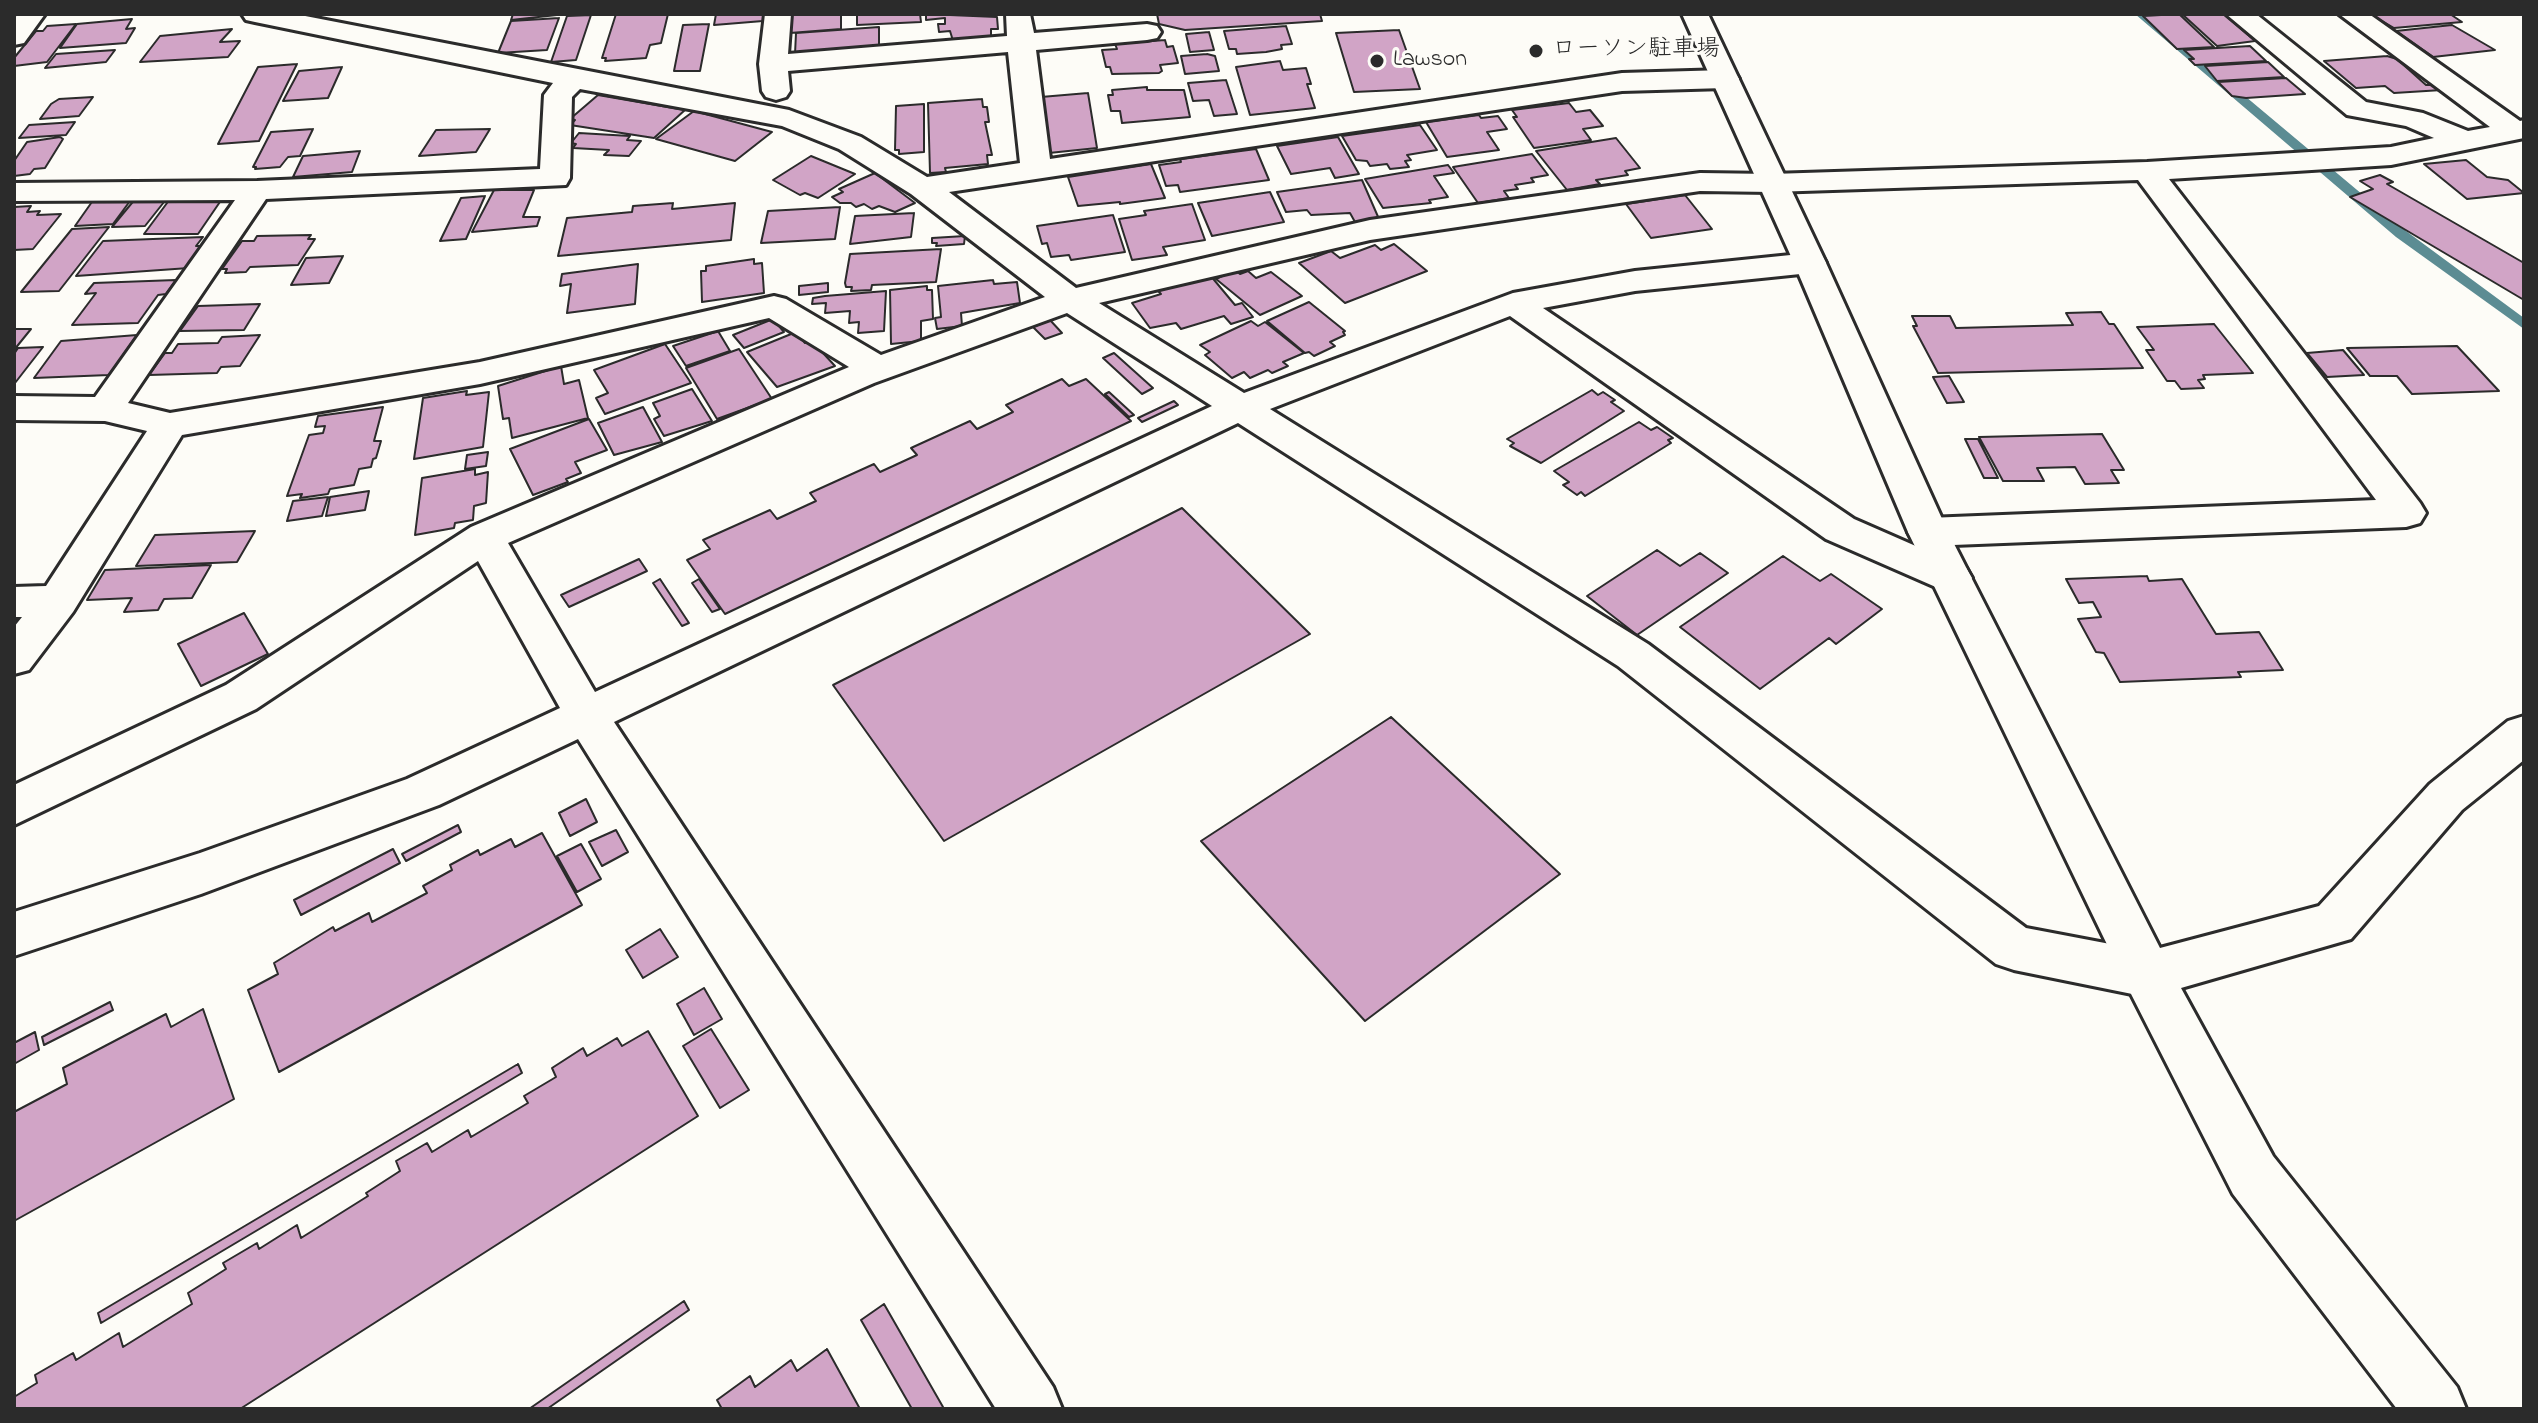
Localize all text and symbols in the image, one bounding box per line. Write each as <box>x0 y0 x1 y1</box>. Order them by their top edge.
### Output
place label: ローソン駐車場 <box>1552 37 1720 65</box>
marker: ローソン駐車場 <box>1527 42 1545 60</box>
place label: Lawson <box>1393 47 1467 75</box>
marker: Lawson <box>1368 52 1386 70</box>

